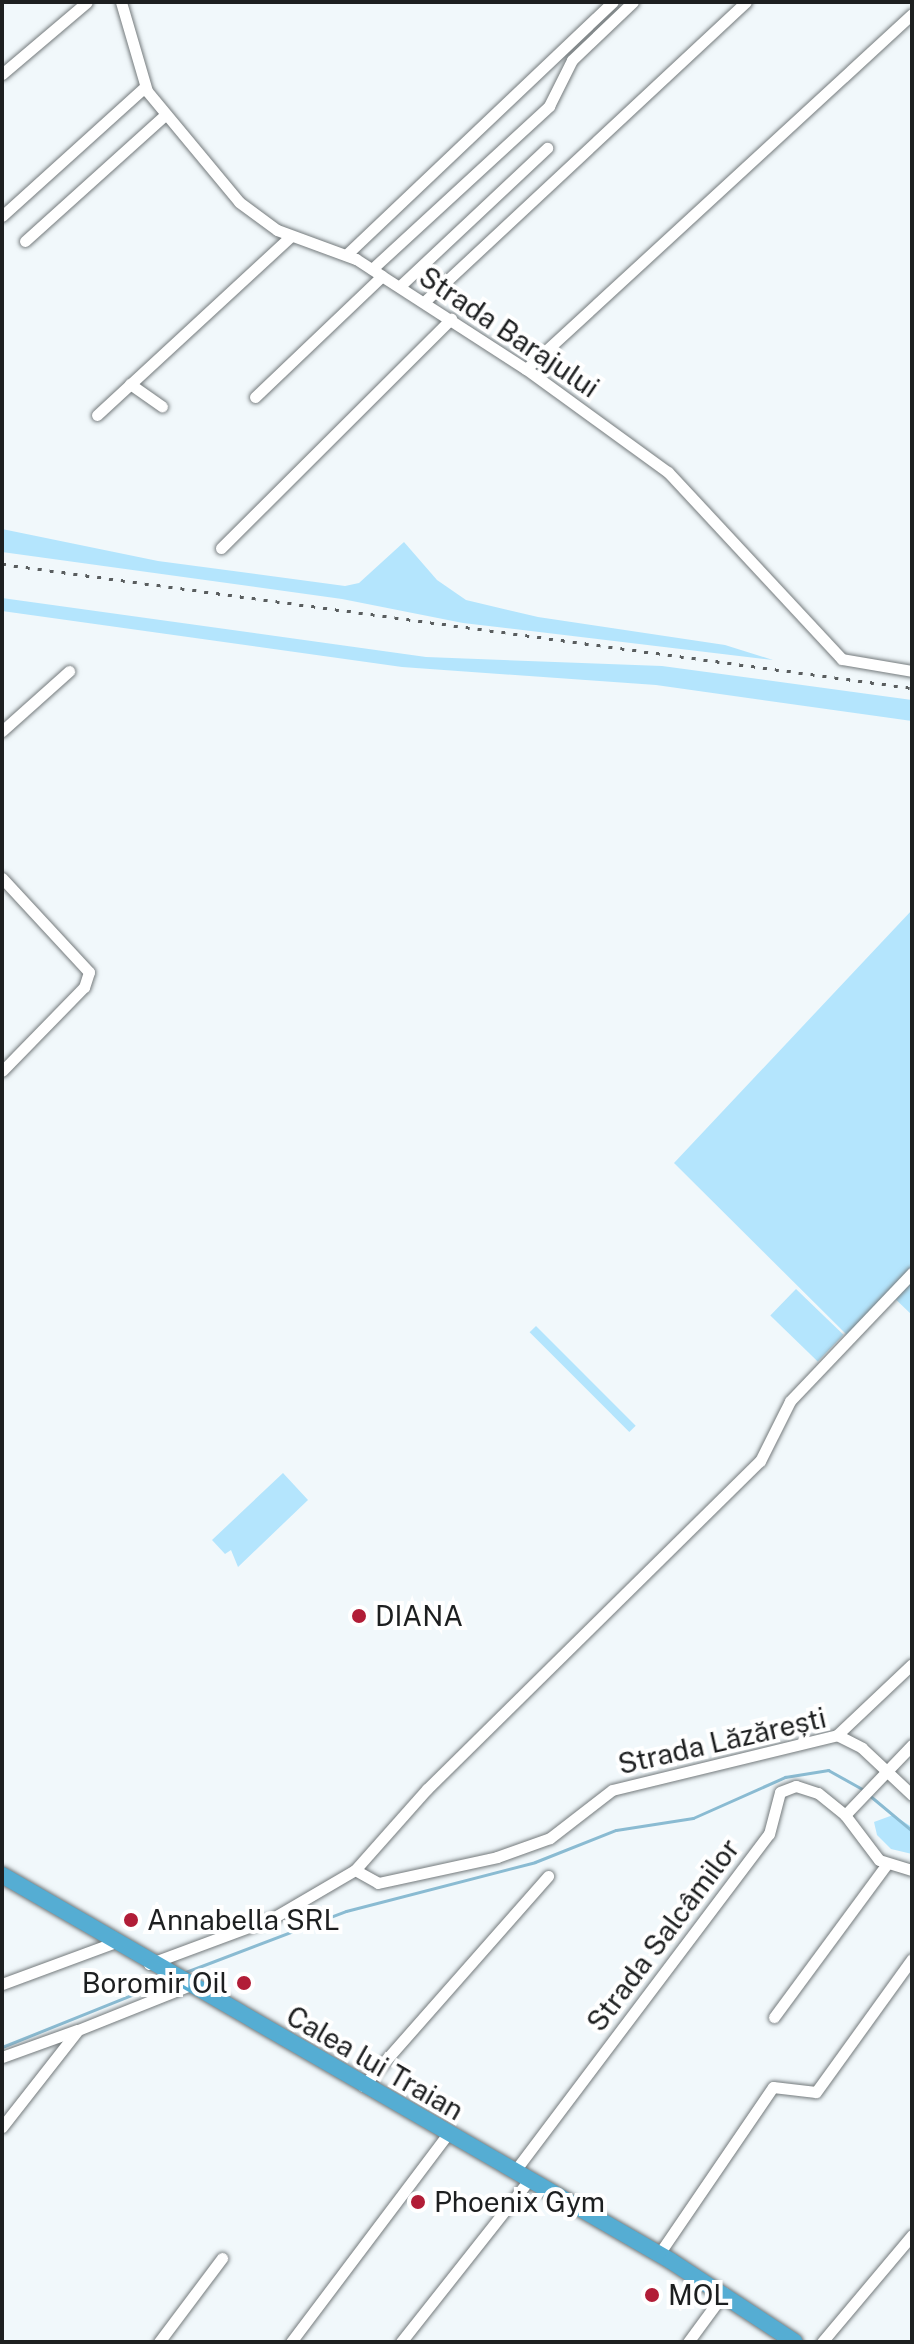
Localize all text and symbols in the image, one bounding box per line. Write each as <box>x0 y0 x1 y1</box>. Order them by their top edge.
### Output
street label: Strada Barajului <box>413 260 605 404</box>
place label: DIANA <box>375 1599 463 1633</box>
marker: DIANA <box>350 1607 368 1625</box>
street label: Strada Lăzărești <box>615 1701 829 1781</box>
street label: Strada Salcâmilor <box>580 1832 746 2038</box>
place label: Annabella SRL <box>147 1903 340 1937</box>
marker: Annabella SRL <box>122 1911 140 1929</box>
place label: Boromir Oil <box>82 1966 228 2000</box>
marker: Boromir Oil <box>235 1974 253 1992</box>
street label: Calea lui Traian <box>281 1999 469 2127</box>
place label: Phoenix Gym <box>434 2185 605 2219</box>
marker: Phoenix Gym <box>409 2193 427 2211</box>
place label: MOL <box>668 2278 730 2312</box>
marker: MOL <box>643 2286 661 2304</box>

